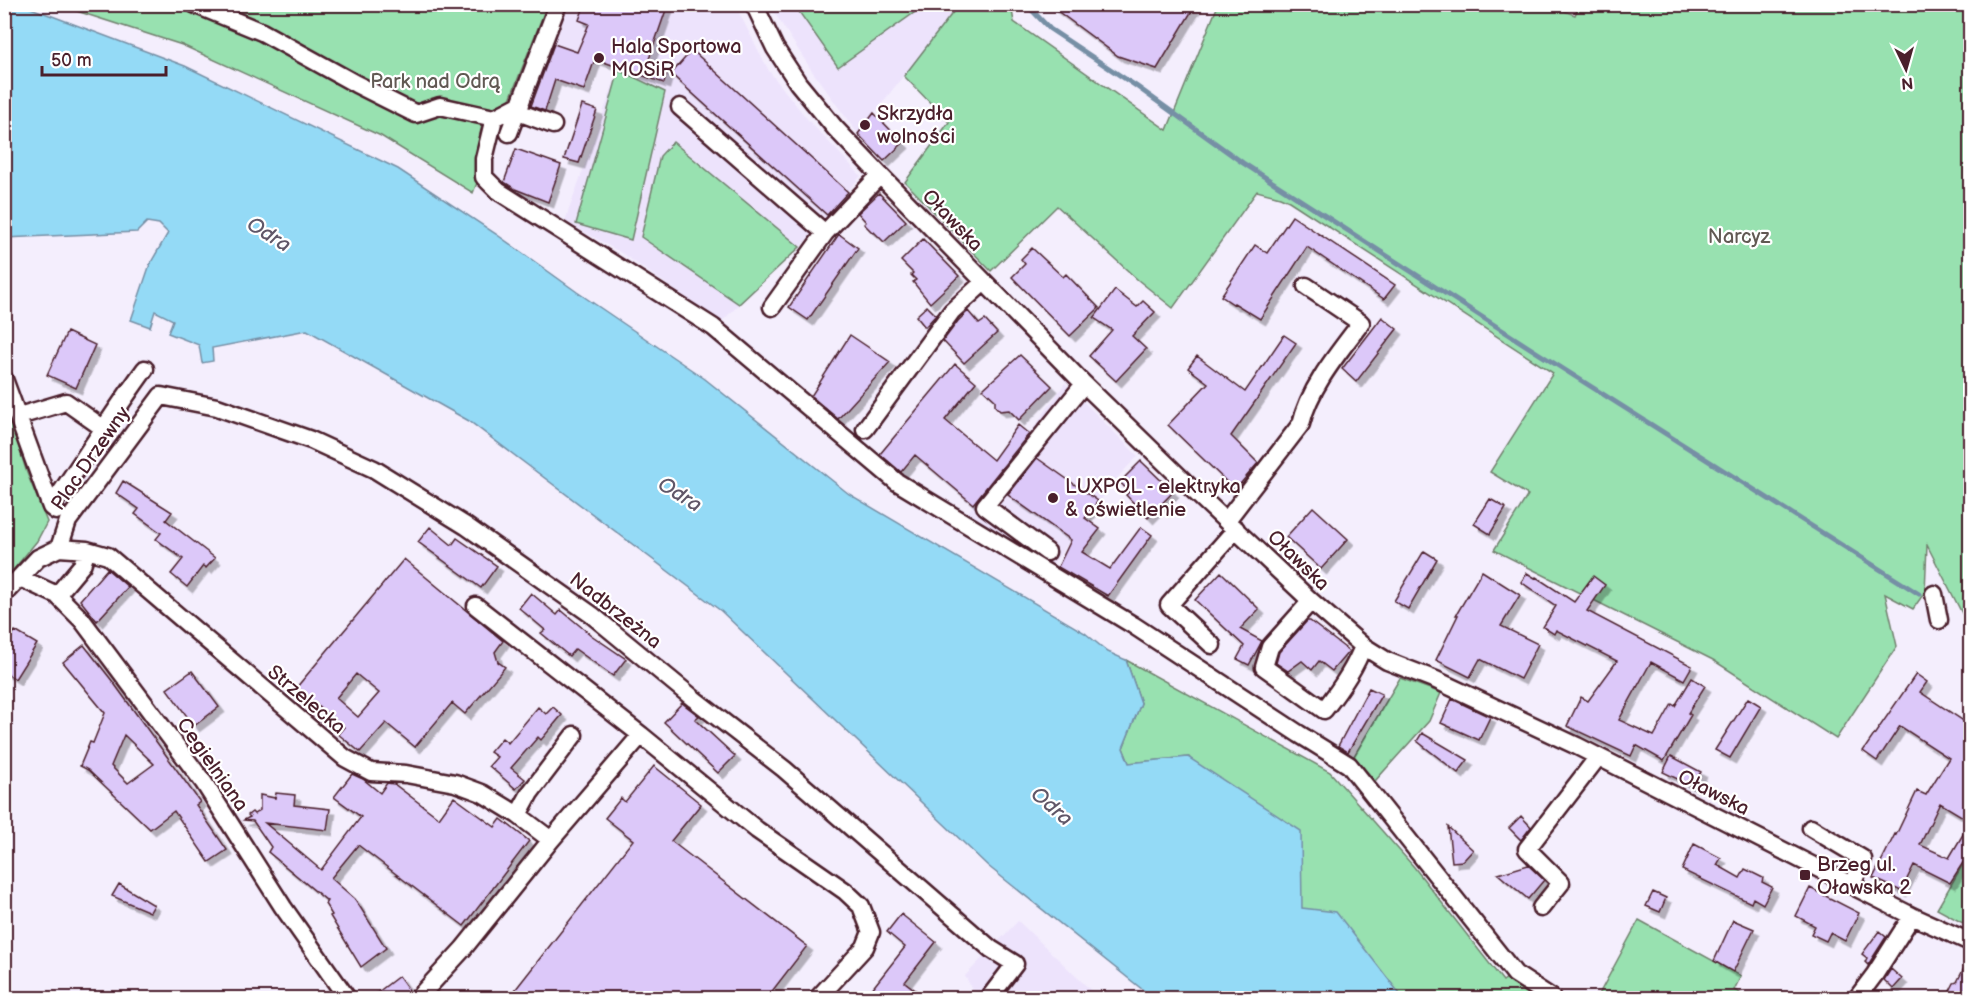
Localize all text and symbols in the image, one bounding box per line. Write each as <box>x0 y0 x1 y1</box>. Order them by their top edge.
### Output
place label: Hala Sportowa MOSiR <box>611 35 741 82</box>
scale bar <box>42 39 166 77</box>
north arrow <box>1876 39 1936 99</box>
text: 50 m <box>51 50 92 71</box>
marker: Hala Sportowa MOSiR <box>592 51 606 65</box>
park label: Park nad Odrą <box>370 70 500 94</box>
text: N <box>1900 72 1914 92</box>
place label: Skrzydła wolności <box>877 102 955 149</box>
marker: Skrzydła wolności <box>858 118 872 132</box>
street label: Oławska <box>917 185 988 257</box>
water label: Odra <box>242 211 295 258</box>
park label: Narcyz <box>1708 225 1771 249</box>
street label: Plac Drzewny <box>46 402 135 515</box>
water label: Odra <box>653 471 706 518</box>
place label: LUXPOL - elektryka & oświetlenie <box>1065 475 1241 522</box>
marker: LUXPOL - elektryka & oświetlenie <box>1046 491 1060 505</box>
street label: Oławska <box>1262 525 1334 596</box>
street label: Nadbrzeżna <box>565 567 666 654</box>
street label: Strzelecka <box>262 660 350 739</box>
street label: Cegielniana <box>171 713 253 816</box>
street label: Oławska <box>1674 765 1753 821</box>
water label: Odra <box>1026 781 1078 831</box>
place label: Brzeg ul. Oławska 2 <box>1817 853 1911 900</box>
marker: Brzeg ul. Oławska 2 <box>1798 868 1812 882</box>

